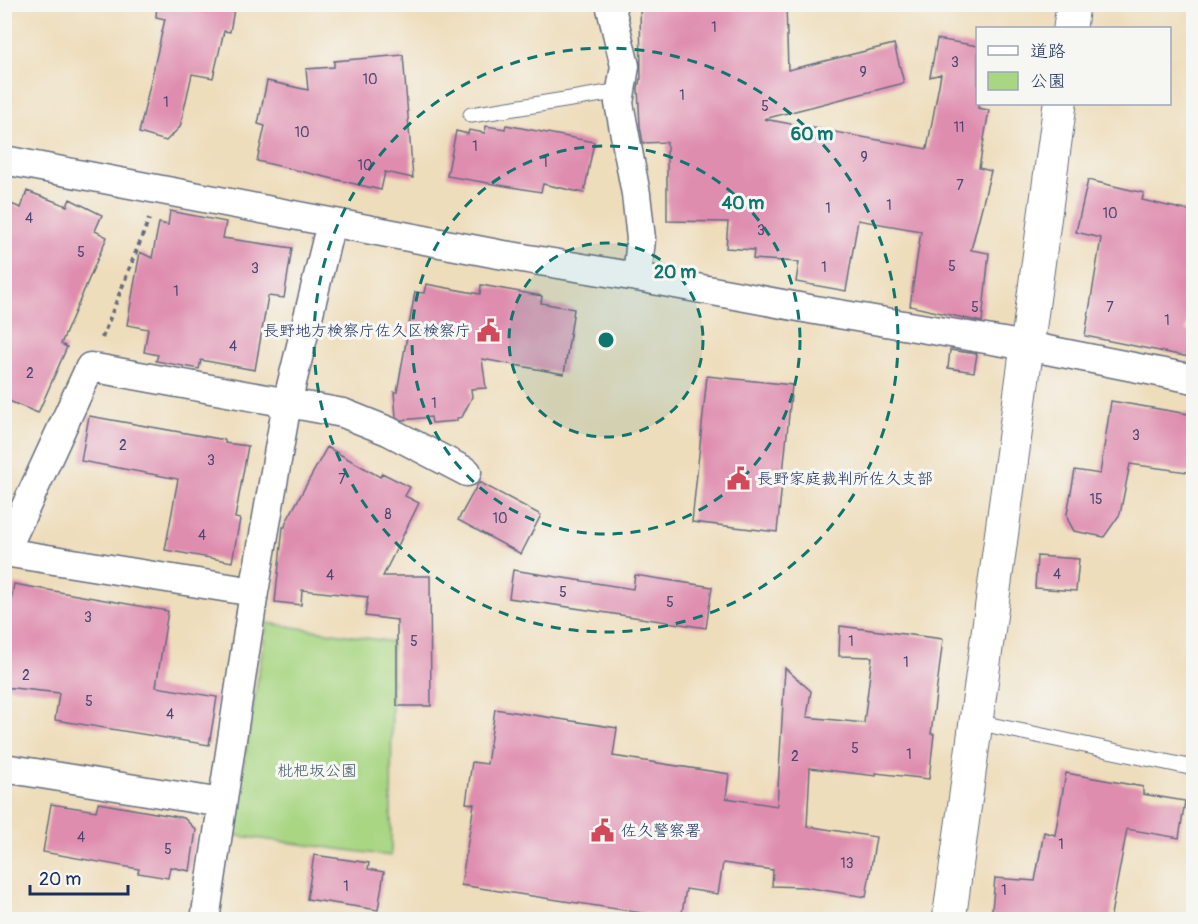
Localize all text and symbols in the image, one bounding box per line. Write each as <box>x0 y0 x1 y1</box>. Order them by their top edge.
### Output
house number: 1 <box>711 19 717 36</box>
legend <box>976 27 1171 105</box>
text: 道路 <box>1030 40 1066 63</box>
house number: 3 <box>951 54 959 71</box>
house number: 9 <box>859 64 867 81</box>
text: 公園 <box>1030 70 1066 93</box>
house number: 10 <box>362 71 378 88</box>
house number: 1 <box>679 87 685 104</box>
house number: 1 <box>163 94 169 111</box>
house number: 5 <box>761 98 769 115</box>
house number: 11 <box>954 119 964 136</box>
text: 60 m <box>791 123 833 146</box>
house number: 10 <box>294 124 310 141</box>
house number: 1 <box>472 138 478 155</box>
house number: 9 <box>860 149 868 166</box>
house number: 1 <box>542 154 548 171</box>
house number: 10 <box>357 157 373 174</box>
house number: 7 <box>956 177 964 194</box>
text: 40 m <box>722 192 764 215</box>
house number: 1 <box>886 197 892 214</box>
house number: 1 <box>825 200 831 217</box>
house number: 10 <box>1102 205 1118 222</box>
house number: 4 <box>25 210 33 227</box>
house number: 3 <box>757 222 765 239</box>
house number: 5 <box>77 244 85 261</box>
house number: 5 <box>948 258 956 275</box>
house number: 1 <box>821 259 827 276</box>
house number: 3 <box>251 260 259 277</box>
text: 20 m <box>654 261 696 284</box>
house number: 1 <box>173 283 179 300</box>
house number: 5 <box>971 299 979 316</box>
house number: 7 <box>1106 299 1114 316</box>
house number: 1 <box>1164 312 1170 329</box>
public building icon: 長野地方検察庁佐久区検察庁 <box>476 317 502 343</box>
place label: 長野地方検察庁佐久区検察庁 <box>263 321 471 341</box>
centre of rings <box>596 330 616 350</box>
house number: 4 <box>229 338 237 355</box>
house number: 2 <box>26 365 34 382</box>
house number: 1 <box>431 395 437 412</box>
house number: 3 <box>1132 427 1140 444</box>
house number: 2 <box>119 437 127 454</box>
house number: 3 <box>207 452 215 469</box>
public building icon: 長野家庭裁判所佐久支部 <box>726 465 752 491</box>
place label: 長野家庭裁判所佐久支部 <box>757 469 933 489</box>
house number: 7 <box>338 471 346 488</box>
house number: 15 <box>1089 491 1103 508</box>
house number: 8 <box>384 506 392 523</box>
house number: 10 <box>492 510 508 527</box>
house number: 4 <box>198 527 206 544</box>
house number: 4 <box>1053 566 1061 583</box>
house number: 4 <box>326 567 334 584</box>
house number: 5 <box>559 584 567 601</box>
house number: 5 <box>666 594 674 611</box>
house number: 3 <box>84 609 92 626</box>
house number: 5 <box>410 633 418 650</box>
house number: 1 <box>848 633 854 650</box>
house number: 1 <box>903 654 909 671</box>
house number: 2 <box>22 667 30 684</box>
house number: 5 <box>85 693 93 710</box>
house number: 4 <box>166 706 174 723</box>
house number: 5 <box>851 740 859 757</box>
house number: 1 <box>906 746 912 763</box>
house number: 2 <box>791 748 799 765</box>
park label: 枇杷坂公園 <box>277 761 357 781</box>
public building icon: 佐久警察署 <box>590 817 616 843</box>
place label: 佐久警察署 <box>621 821 701 841</box>
house number: 4 <box>77 829 85 846</box>
house number: 1 <box>1058 836 1064 853</box>
house number: 5 <box>164 841 172 858</box>
house number: 13 <box>840 855 854 872</box>
scale bar <box>30 858 128 896</box>
text: 20 m <box>39 868 81 891</box>
house number: 1 <box>343 878 349 895</box>
house number: 1 <box>1001 882 1007 899</box>

